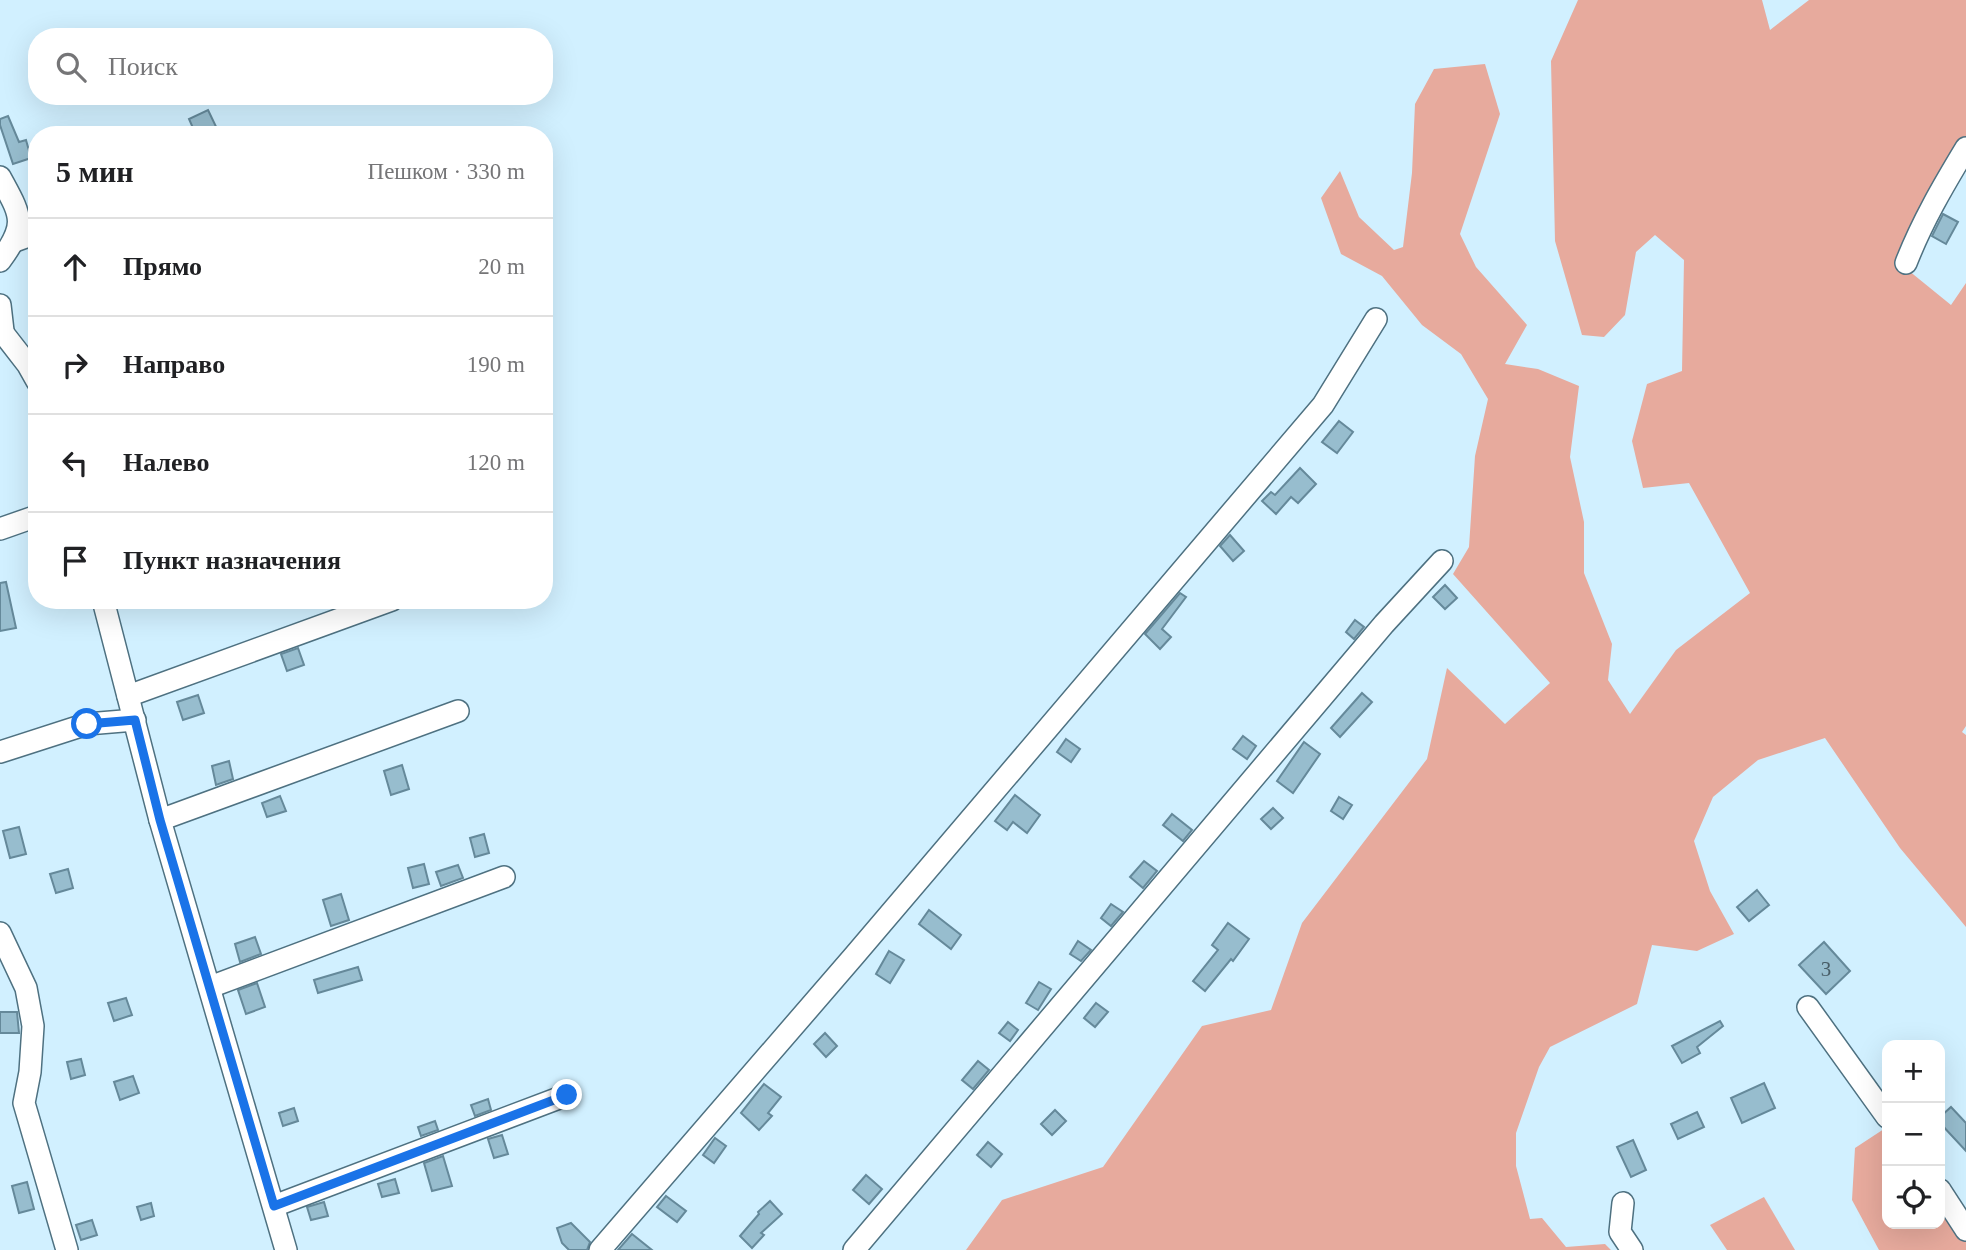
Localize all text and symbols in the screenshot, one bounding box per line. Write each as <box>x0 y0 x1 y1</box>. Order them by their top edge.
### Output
search box <box>28 28 553 105</box>
icon: search <box>52 48 90 86</box>
text: Поиск <box>108 52 178 81</box>
text: 5 мин <box>56 155 134 188</box>
text: Пешком · 330 m <box>368 159 525 184</box>
icon: ahead <box>56 248 94 286</box>
text: Прямо <box>123 252 202 281</box>
text: 20 m <box>478 254 525 279</box>
icon: right <box>56 346 94 384</box>
text: Направо <box>123 350 225 379</box>
text: 190 m <box>467 352 525 377</box>
icon: left <box>56 444 94 482</box>
text: Налево <box>123 448 209 477</box>
text: 120 m <box>467 450 525 475</box>
icon: arrive <box>56 542 94 580</box>
text: Пункт назначения <box>123 546 341 575</box>
route start <box>71 708 102 739</box>
house number: 3 <box>1821 957 1831 981</box>
map controls <box>1882 1040 1945 1229</box>
button: + <box>1882 1040 1945 1103</box>
route end <box>551 1079 582 1110</box>
button: − <box>1882 1103 1945 1166</box>
button: locate <box>1882 1166 1945 1229</box>

